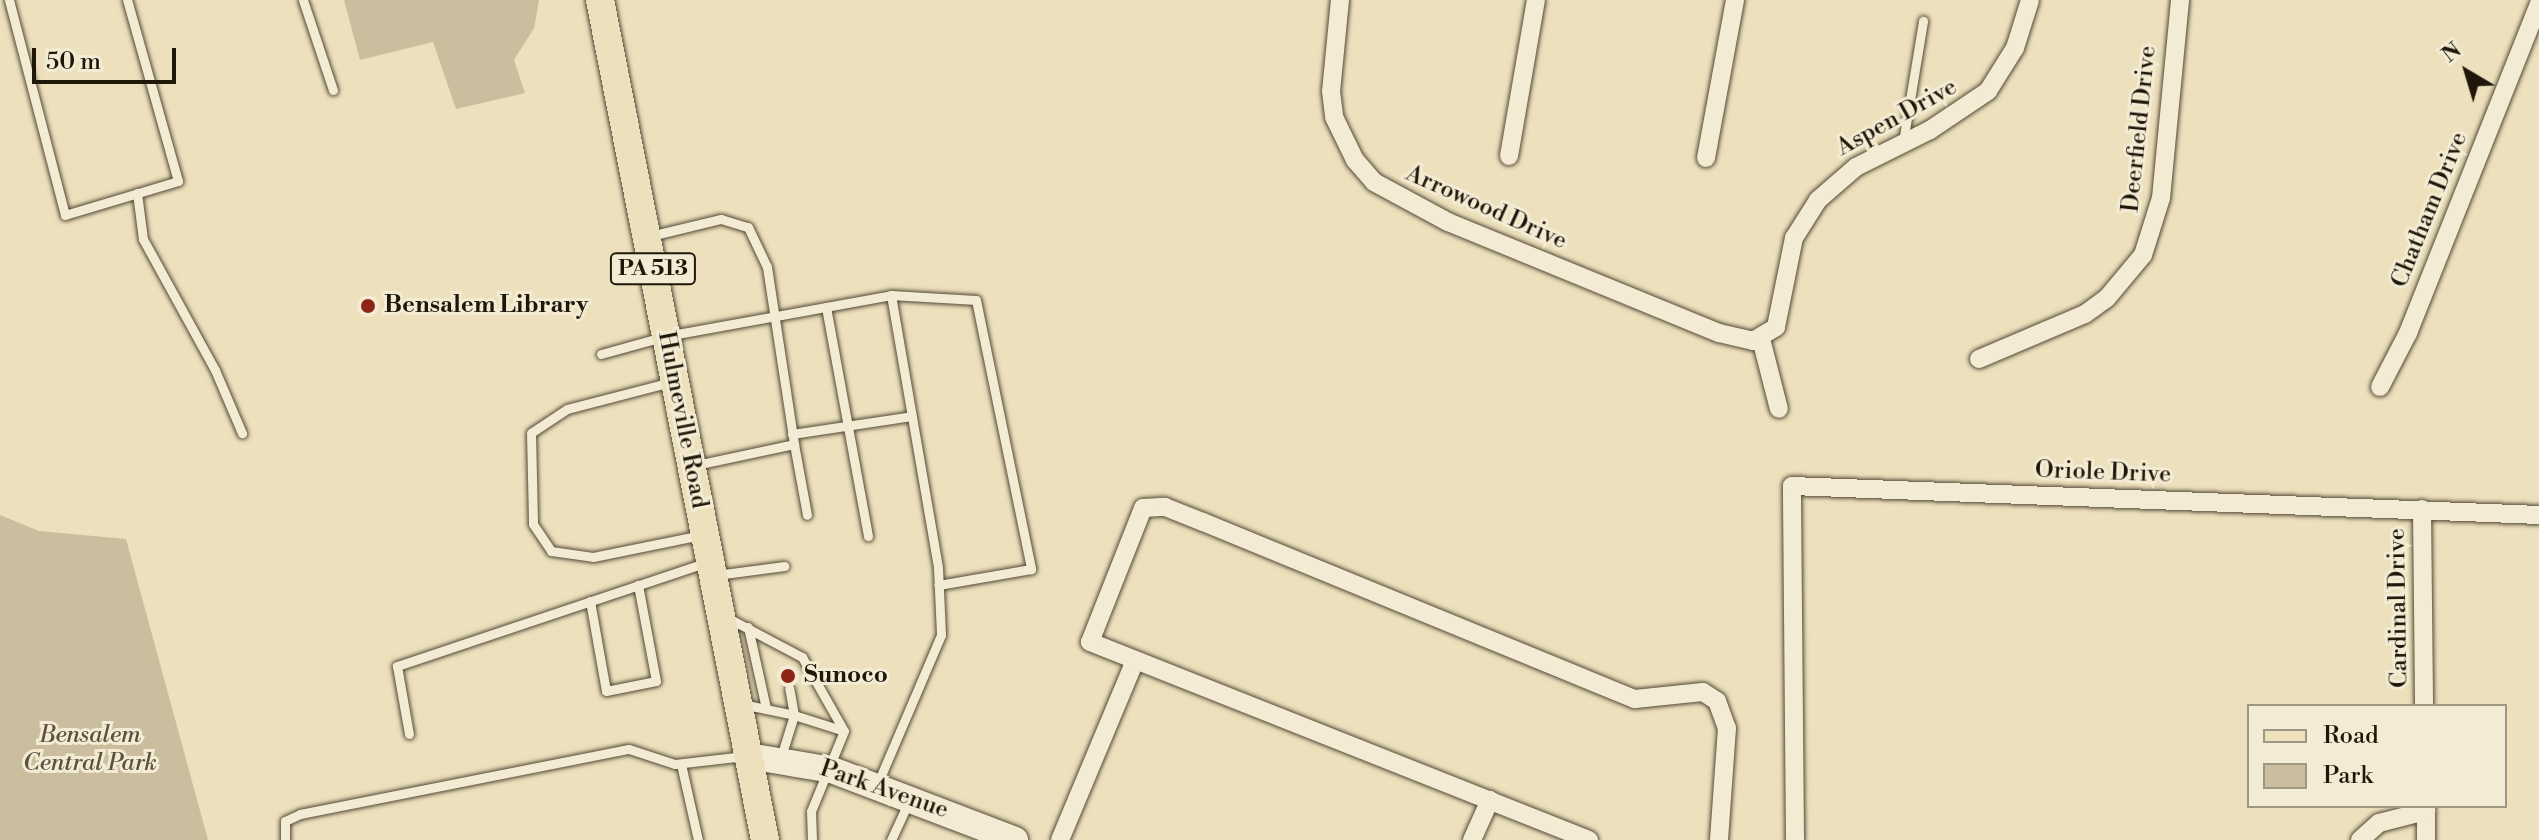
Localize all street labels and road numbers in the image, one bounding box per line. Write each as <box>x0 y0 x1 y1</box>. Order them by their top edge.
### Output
street label: Deerfield Drive <box>2117 44 2163 214</box>
street label: Aspen Drive <box>1832 73 1962 163</box>
street label: Chatham Drive <box>2386 128 2474 292</box>
street label: Arrowood Drive <box>1401 160 1571 256</box>
road number: PA 513 <box>609 251 697 287</box>
street label: Hulmeville Road <box>651 329 713 511</box>
street label: Oriole Drive <box>2034 456 2172 490</box>
street label: Cardinal Drive <box>2383 528 2415 688</box>
street label: Park Avenue <box>816 755 952 825</box>

